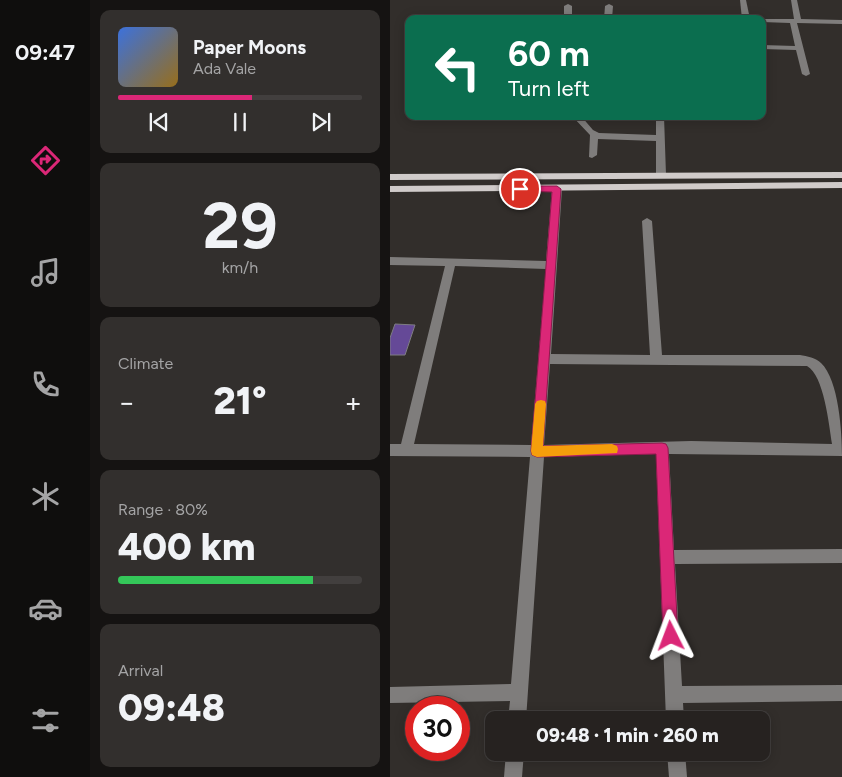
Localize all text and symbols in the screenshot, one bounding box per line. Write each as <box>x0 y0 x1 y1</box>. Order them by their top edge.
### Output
text: 60 m <box>508 33 590 75</box>
icon: left <box>425 35 490 100</box>
text: Paper Moons <box>193 36 306 59</box>
text: 09:47 <box>15 39 75 66</box>
text: Ada Vale <box>193 59 256 78</box>
text: Turn left <box>508 75 590 102</box>
icon: previous <box>145 108 173 136</box>
icon: pause <box>226 108 254 136</box>
icon: next <box>307 108 335 136</box>
icon: directions <box>28 143 63 178</box>
pin <box>499 168 541 210</box>
icon: arrive <box>506 175 534 203</box>
text: 29 <box>202 186 278 264</box>
icon: music <box>28 255 63 290</box>
text: km/h <box>222 258 258 277</box>
text: Climate <box>118 354 173 373</box>
icon: phone <box>28 367 63 402</box>
text: 21° <box>213 378 267 424</box>
text: − <box>118 385 135 419</box>
text: + <box>345 385 362 419</box>
icon: climate <box>28 479 63 514</box>
text: Range · 80% <box>118 500 208 519</box>
text: 400 km <box>118 524 256 570</box>
icon: car <box>28 591 63 626</box>
position arrow <box>644 609 696 661</box>
text: Arrival <box>118 661 163 680</box>
text: 09:48 <box>118 685 225 731</box>
speed limit sign: 30 <box>405 696 470 761</box>
icon: filters <box>28 703 63 738</box>
text: 09:48 · 1 min · 260 m <box>536 724 719 747</box>

